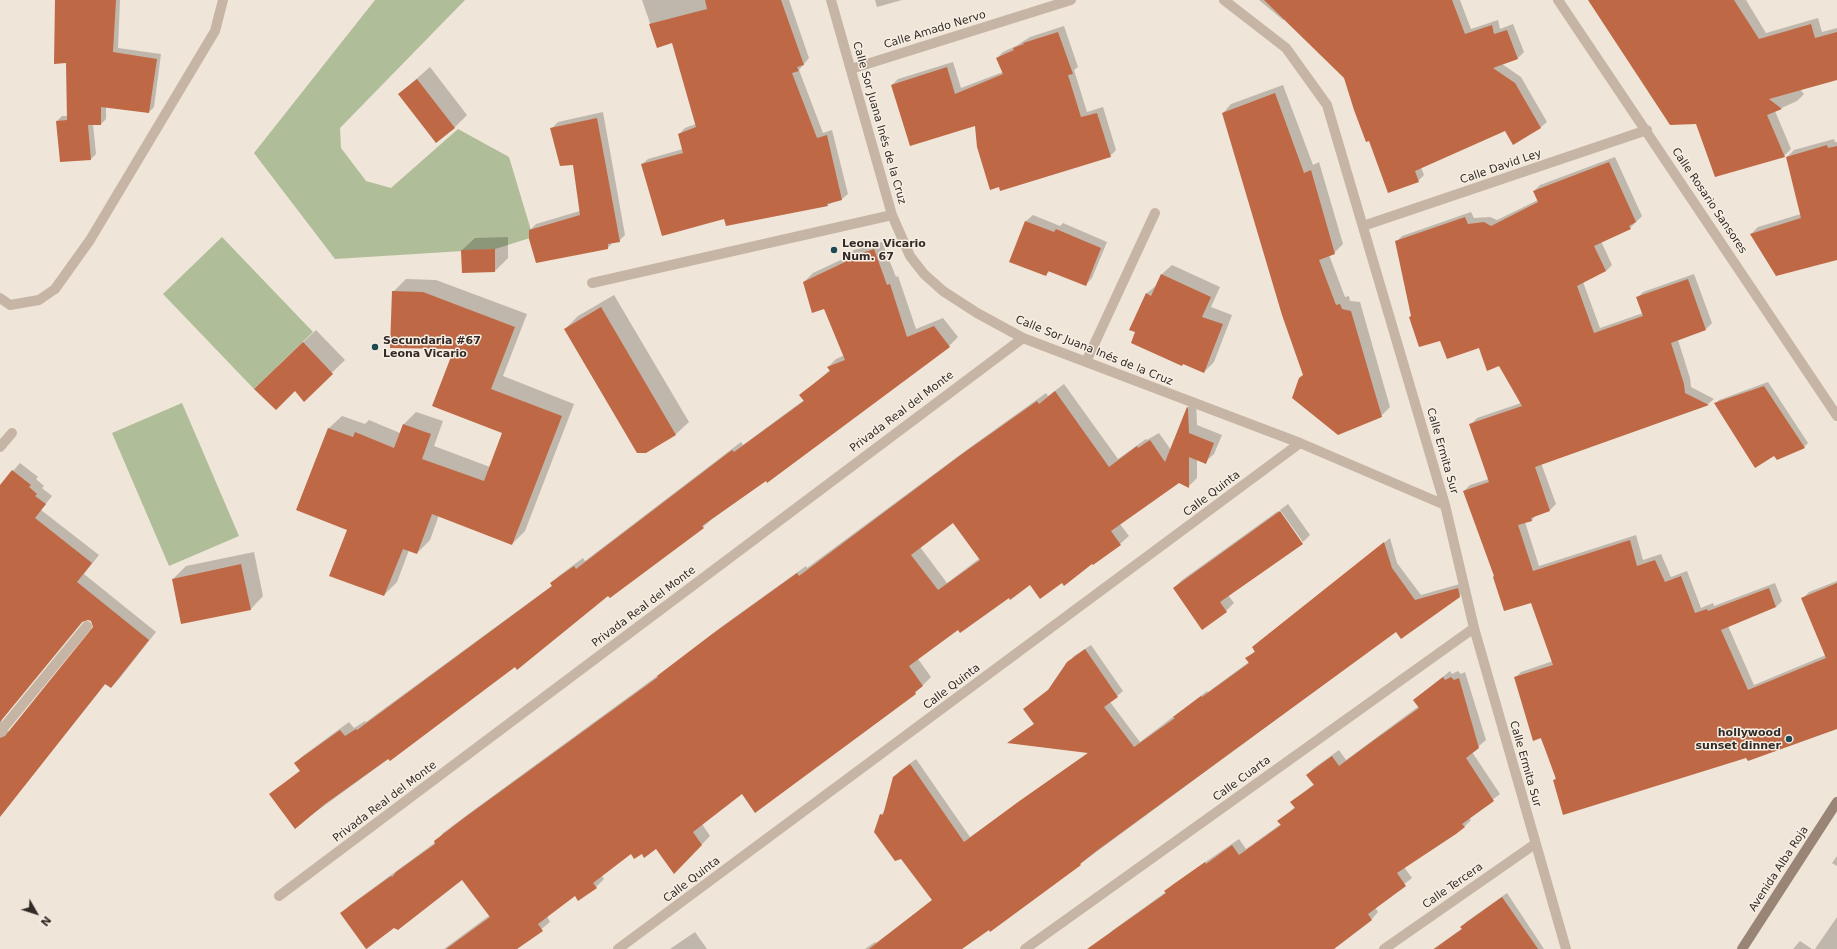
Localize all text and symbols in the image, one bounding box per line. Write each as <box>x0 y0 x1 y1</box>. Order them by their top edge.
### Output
street label: Calle Amado Nervo <box>883 8 987 52</box>
street label: Calle Sor Juana Inés de la Cruz <box>849 40 909 206</box>
street label: Calle Rosario Sansores <box>1669 146 1749 256</box>
street label: Calle David Ley <box>1459 147 1543 187</box>
place label: Leona Vicario Num. 67 <box>842 237 926 263</box>
marker: Leona Vicario Num. 67 <box>829 245 839 255</box>
street label: Calle Sor Juana Inés de la Cruz <box>1013 313 1175 389</box>
place label: Secundaria #67 Leona Vicario <box>383 334 481 360</box>
marker: Secundaria #67 Leona Vicario <box>370 342 380 352</box>
street label: Privada Real del Monte <box>848 369 956 455</box>
street label: Calle Ermita Sur <box>1423 406 1461 496</box>
street label: Calle Quinta <box>1181 468 1243 520</box>
street label: Privada Real del Monte <box>590 564 698 650</box>
street label: Calle Quinta <box>921 661 983 713</box>
street label: Calle Ermita Sur <box>1506 719 1544 809</box>
place label: hollywood sunset dinner <box>1696 726 1781 752</box>
marker: hollywood sunset dinner <box>1784 734 1794 744</box>
street label: Calle Cuarta <box>1211 754 1273 804</box>
street label: Privada Real del Monte <box>331 759 439 845</box>
street label: Avenida Alba Roja <box>1747 824 1811 914</box>
street label: Calle Quinta <box>661 854 723 906</box>
street label: Calle Tercera <box>1420 860 1486 912</box>
north arrow <box>16 893 56 933</box>
text: N <box>38 913 54 929</box>

